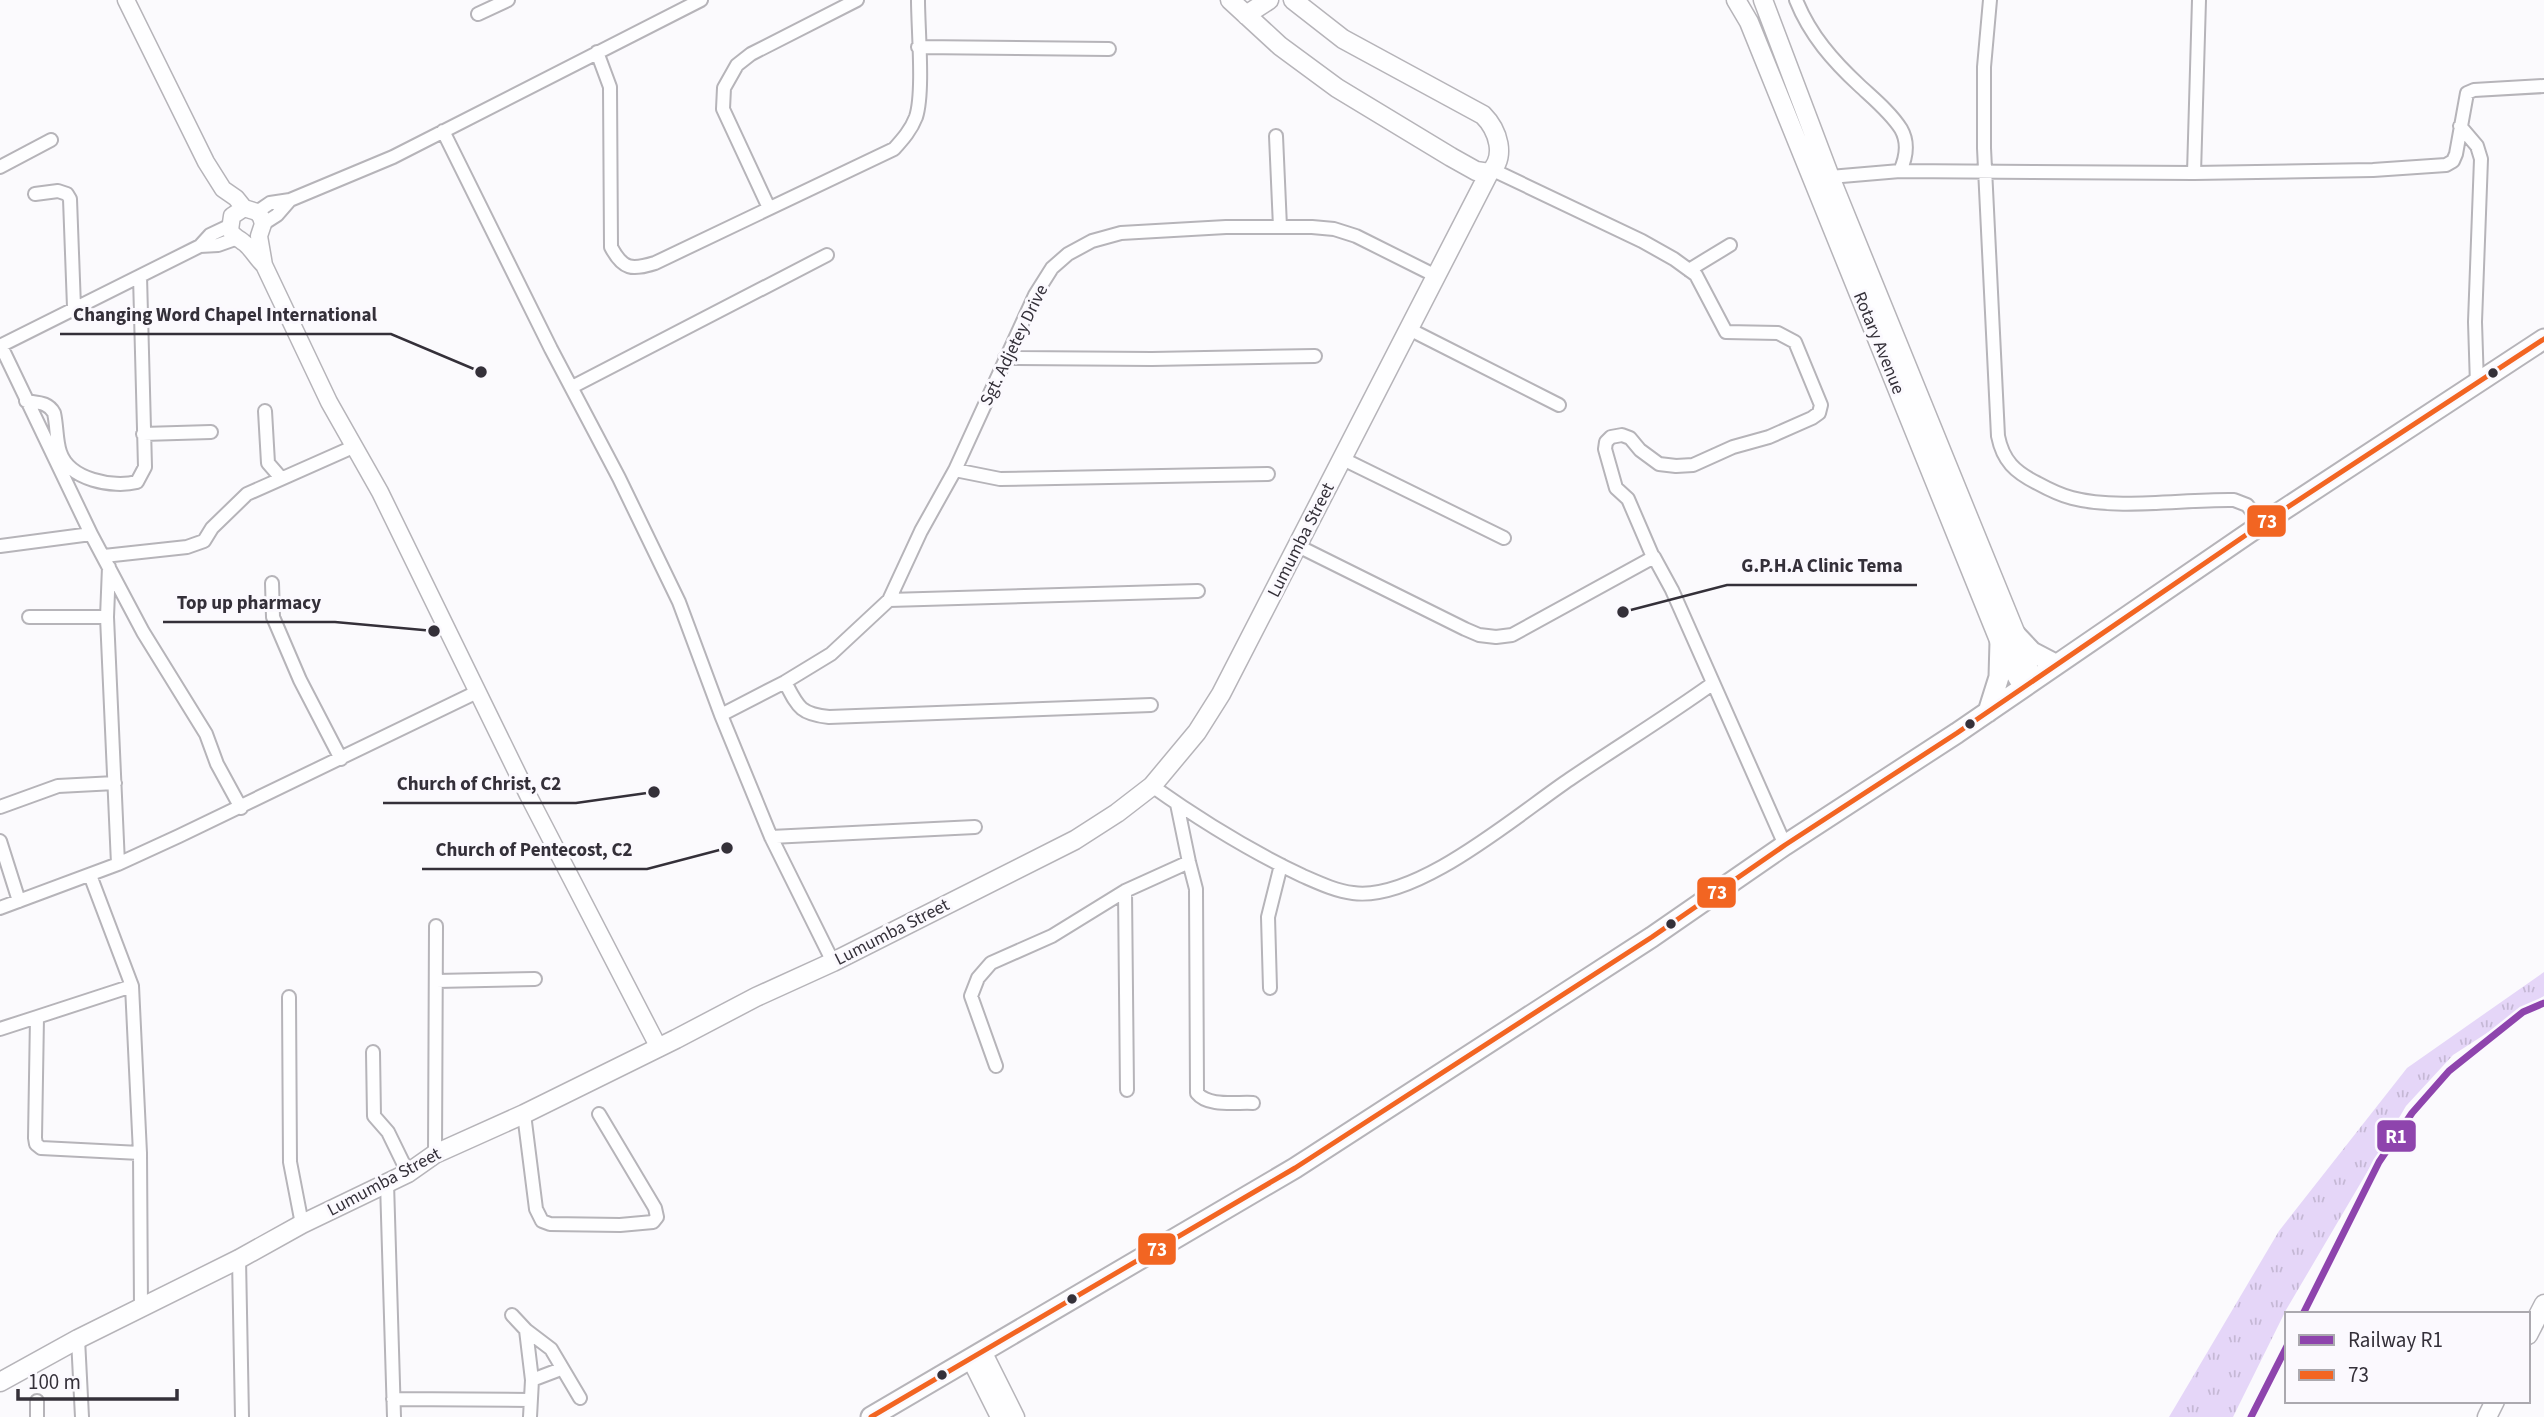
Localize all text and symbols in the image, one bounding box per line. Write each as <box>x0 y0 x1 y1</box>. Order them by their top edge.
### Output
street label: Sgt. Adjetey Drive <box>974 280 1054 410</box>
street label: Rotary Avenue <box>1847 288 1911 398</box>
callout: Changing Word Chapel International <box>60 294 391 334</box>
text: Changing Word Chapel International <box>73 302 377 329</box>
unlabelled marker <box>2486 366 2500 380</box>
street label: Lumumba Street <box>1261 478 1341 602</box>
line badge: 73 <box>2246 504 2287 538</box>
text: 73 <box>2257 509 2277 536</box>
callout: G.P.H.A Clinic Tema <box>1727 545 1917 585</box>
text: G.P.H.A Clinic Tema <box>1741 553 1903 580</box>
callout: Top up pharmacy <box>163 582 335 622</box>
text: Top up pharmacy <box>177 590 321 617</box>
unlabelled marker <box>1963 717 1977 731</box>
callout: Church of Christ, C2 <box>383 763 576 803</box>
text: Church of Christ, C2 <box>397 771 561 798</box>
callout: Church of Pentecost, C2 <box>422 829 647 869</box>
text: Church of Pentecost, C2 <box>435 837 633 864</box>
line badge: 73 <box>1696 876 1737 909</box>
text: 73 <box>1707 880 1727 907</box>
street label: Lumumba Street <box>830 892 954 972</box>
unlabelled marker <box>1664 917 1678 931</box>
line badge: R1 <box>2376 1119 2417 1153</box>
text: R1 <box>2385 1124 2407 1151</box>
street label: Lumumba Street <box>323 1142 445 1222</box>
line badge: 73 <box>1137 1232 1177 1266</box>
text: 73 <box>1147 1237 1167 1264</box>
unlabelled marker <box>1065 1292 1079 1306</box>
legend <box>2285 1312 2530 1403</box>
text: Railway R1 <box>2348 1325 2443 1355</box>
scale bar <box>18 1358 177 1402</box>
text: 73 <box>2348 1360 2369 1390</box>
text: 100 m <box>28 1367 81 1397</box>
unlabelled marker <box>935 1368 949 1382</box>

